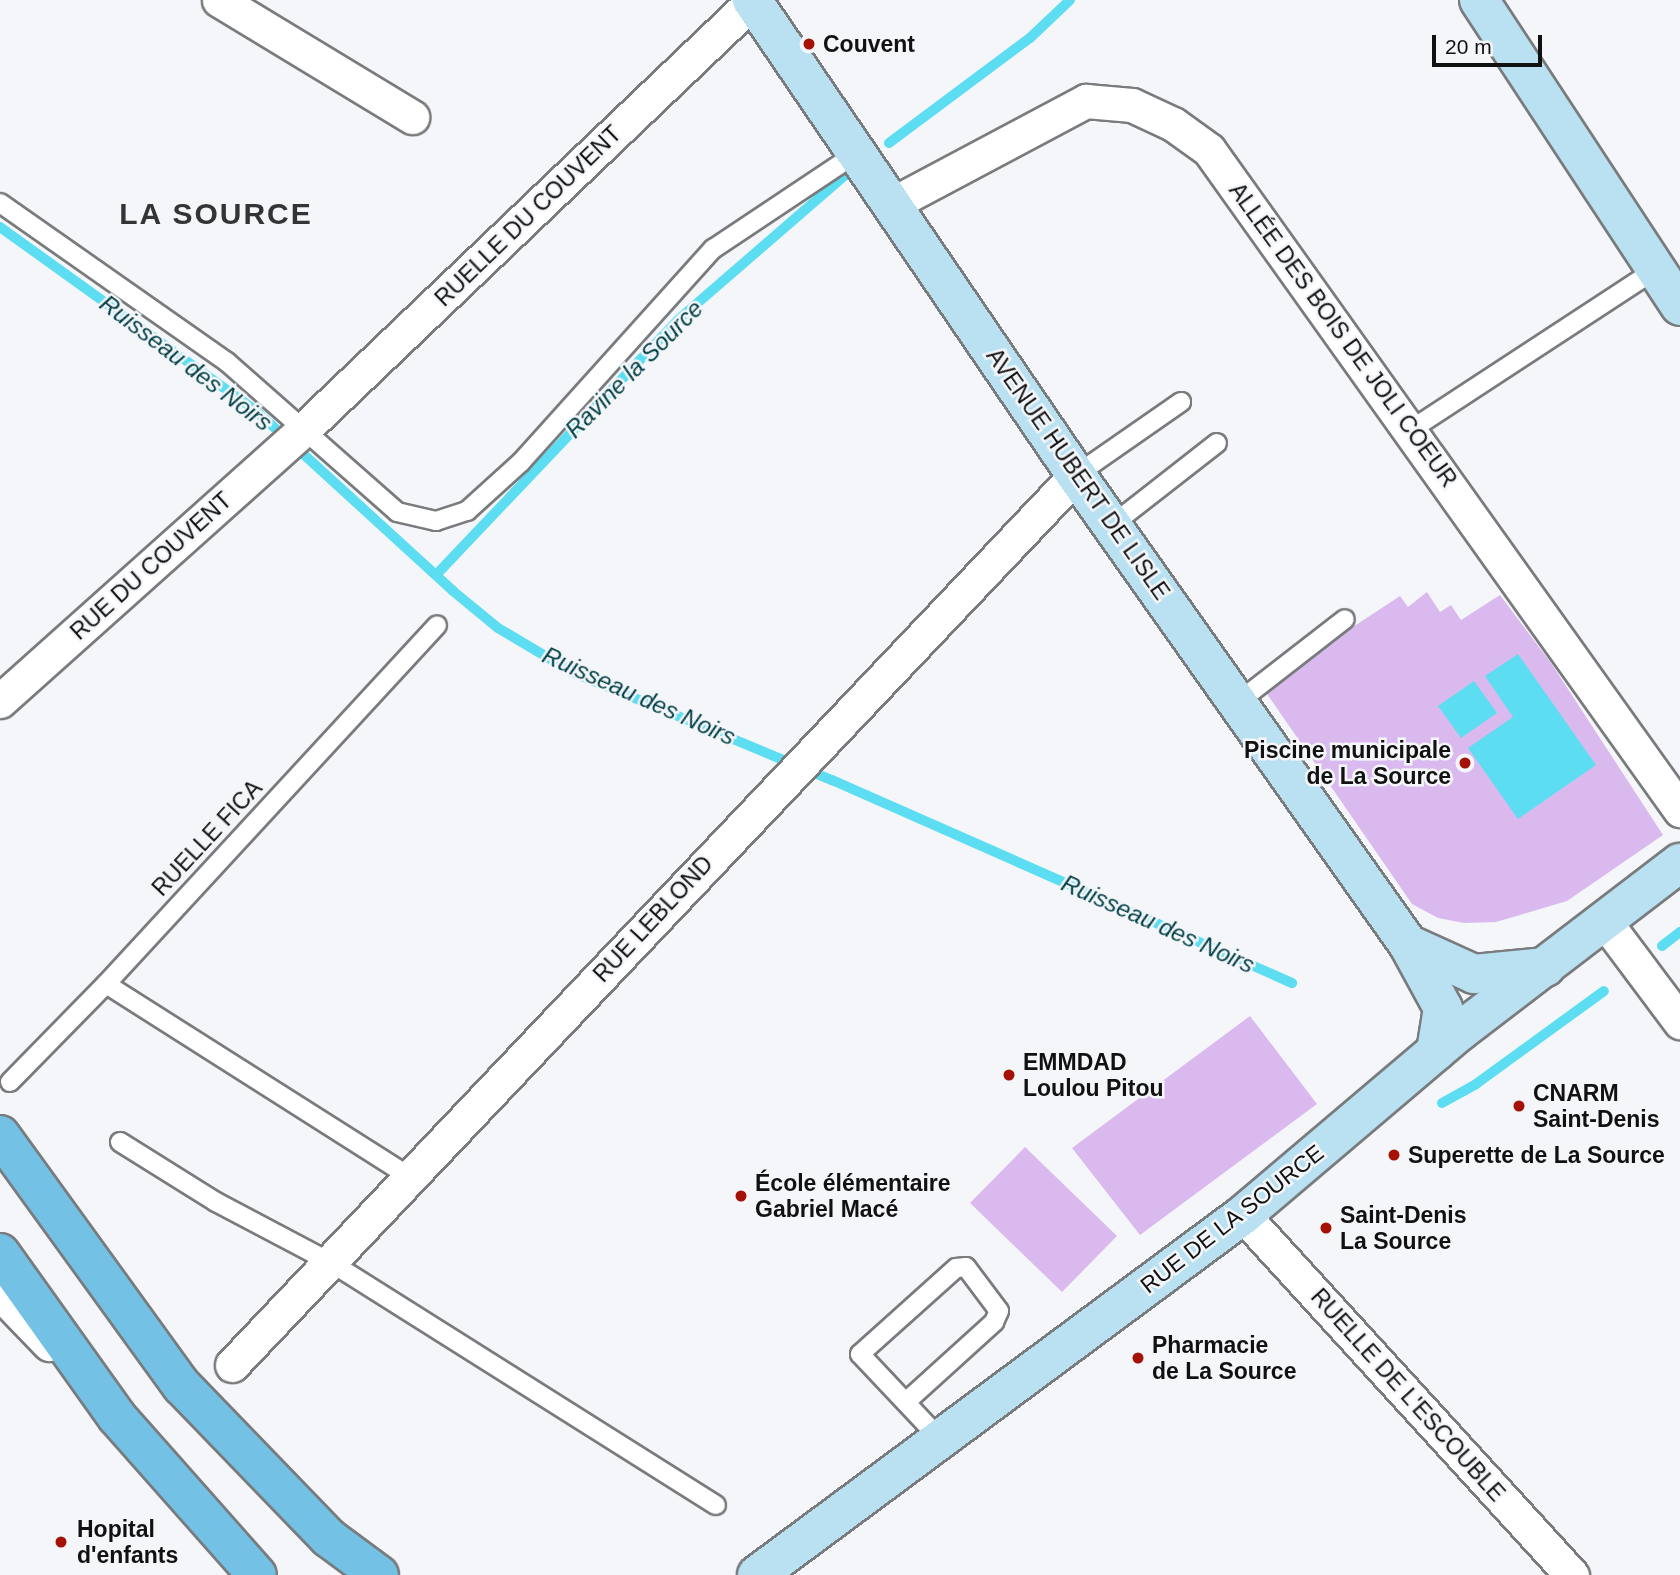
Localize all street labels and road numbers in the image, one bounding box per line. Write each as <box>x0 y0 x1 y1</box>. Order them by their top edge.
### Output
street label: RUELLE DU COUVENT <box>429 120 627 312</box>
street label: ALLÉE DES BOIS DE JOLI COEUR <box>1223 177 1463 493</box>
street label: AVENUE HUBERT DE LISLE <box>980 343 1176 605</box>
street label: RUE DU COUVENT <box>65 486 237 646</box>
street label: RUELLE FICA <box>146 774 268 902</box>
street label: RUE LEBLOND <box>588 850 718 988</box>
street label: RUE DE LA SOURCE <box>1134 1138 1330 1300</box>
street label: RUELLE DE L'ESCOUBLE <box>1305 1283 1511 1507</box>

